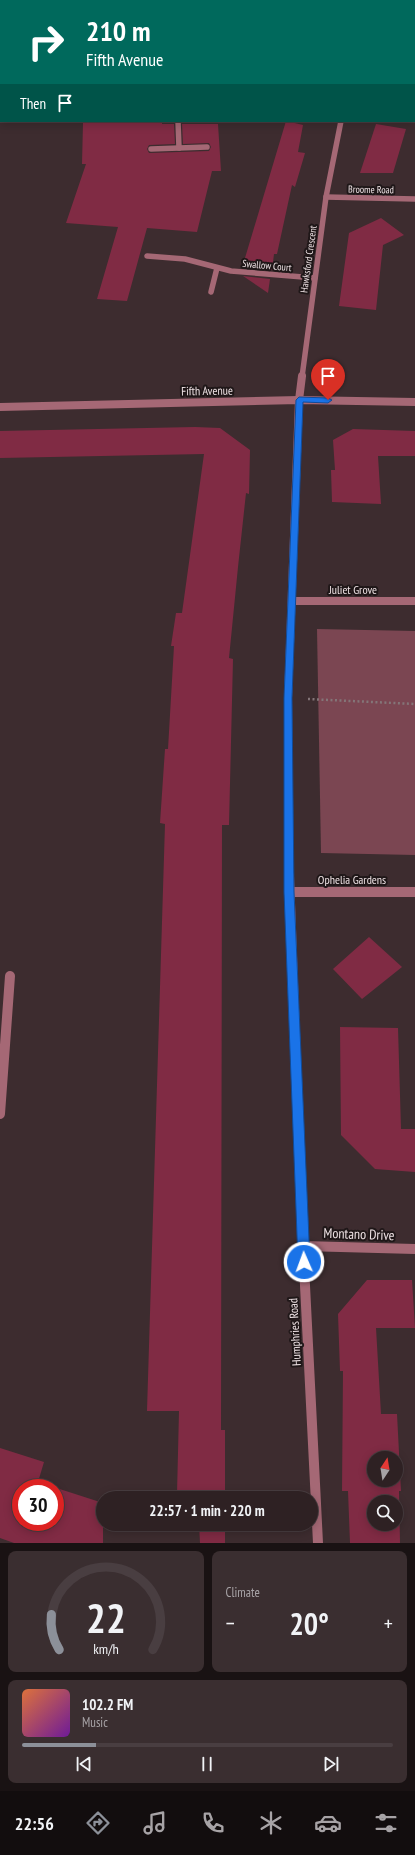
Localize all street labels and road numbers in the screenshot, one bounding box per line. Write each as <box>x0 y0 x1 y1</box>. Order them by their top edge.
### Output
street label: Broome Road <box>348 183 394 196</box>
street label: Hawksford Crescent <box>297 224 320 294</box>
street label: Swallow Court <box>242 257 292 274</box>
street label: Fifth Avenue <box>181 383 233 398</box>
street label: Juliet Grove <box>328 582 377 597</box>
street label: Ophelia Gardens <box>318 872 386 887</box>
street label: Montano Drive <box>323 1224 395 1244</box>
street label: Humphries Road <box>285 1298 304 1366</box>

